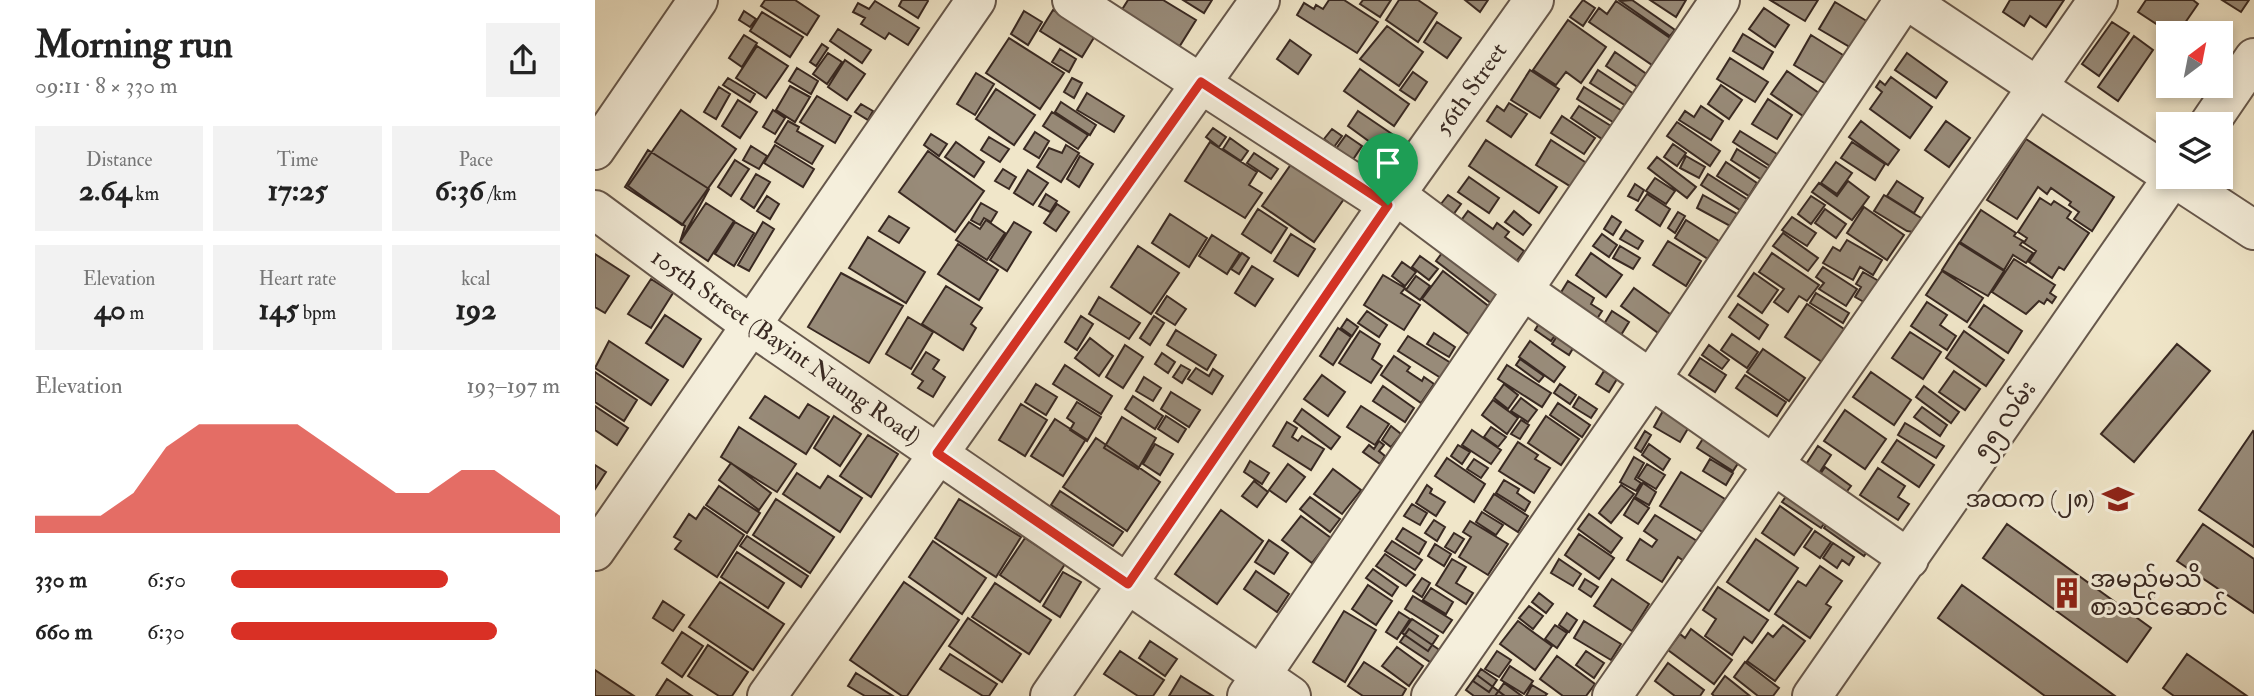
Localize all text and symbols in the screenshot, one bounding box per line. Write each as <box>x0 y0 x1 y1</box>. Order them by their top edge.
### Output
text: Morning run <box>35 21 233 69</box>
north arrow <box>2156 21 2233 98</box>
map controls <box>2156 21 2233 189</box>
button: share <box>486 23 560 97</box>
street label: 56th Street <box>1428 37 1514 141</box>
text: 09:11 · 8 × 330 m <box>35 71 178 100</box>
button: layers <box>2156 112 2233 189</box>
pin <box>1358 133 1418 205</box>
icon: arrive <box>1369 144 1407 182</box>
text: Distance <box>86 148 152 172</box>
text: Time <box>277 148 318 172</box>
text: Pace <box>459 148 493 172</box>
text: 2.64 <box>79 172 131 209</box>
text: 17:25 <box>267 172 328 209</box>
text: 6:36 <box>435 172 484 209</box>
text: km <box>131 182 159 206</box>
text: /km <box>484 182 517 206</box>
street label: 105th Street (Bayint Naung Road) <box>645 242 927 452</box>
text: Elevation <box>83 267 155 291</box>
text: Heart rate <box>259 267 336 291</box>
text: kcal <box>461 267 490 291</box>
text: 40 <box>94 291 126 328</box>
text: 145 <box>259 291 299 328</box>
text: 192 <box>455 291 496 328</box>
text: m <box>126 301 144 325</box>
text: bpm <box>299 301 336 325</box>
text: Elevation <box>35 371 123 400</box>
text: 193–197 m <box>466 371 560 400</box>
street label: ၅၅ လမ်း <box>1966 374 2046 467</box>
school or university icon: အထက (၂၈) <box>2101 482 2135 516</box>
place label: အထက (၂၈) <box>1965 484 2095 518</box>
place label: အမည်မသိ စာသင်ဆောင် <box>2090 563 2228 623</box>
text: 330 m <box>35 565 87 594</box>
text: 6:50 <box>147 565 186 594</box>
building icon: အမည်မသိ စာသင်ဆောင် <box>2050 576 2084 610</box>
text: 660 m <box>35 617 93 646</box>
text: 6:30 <box>147 617 185 646</box>

